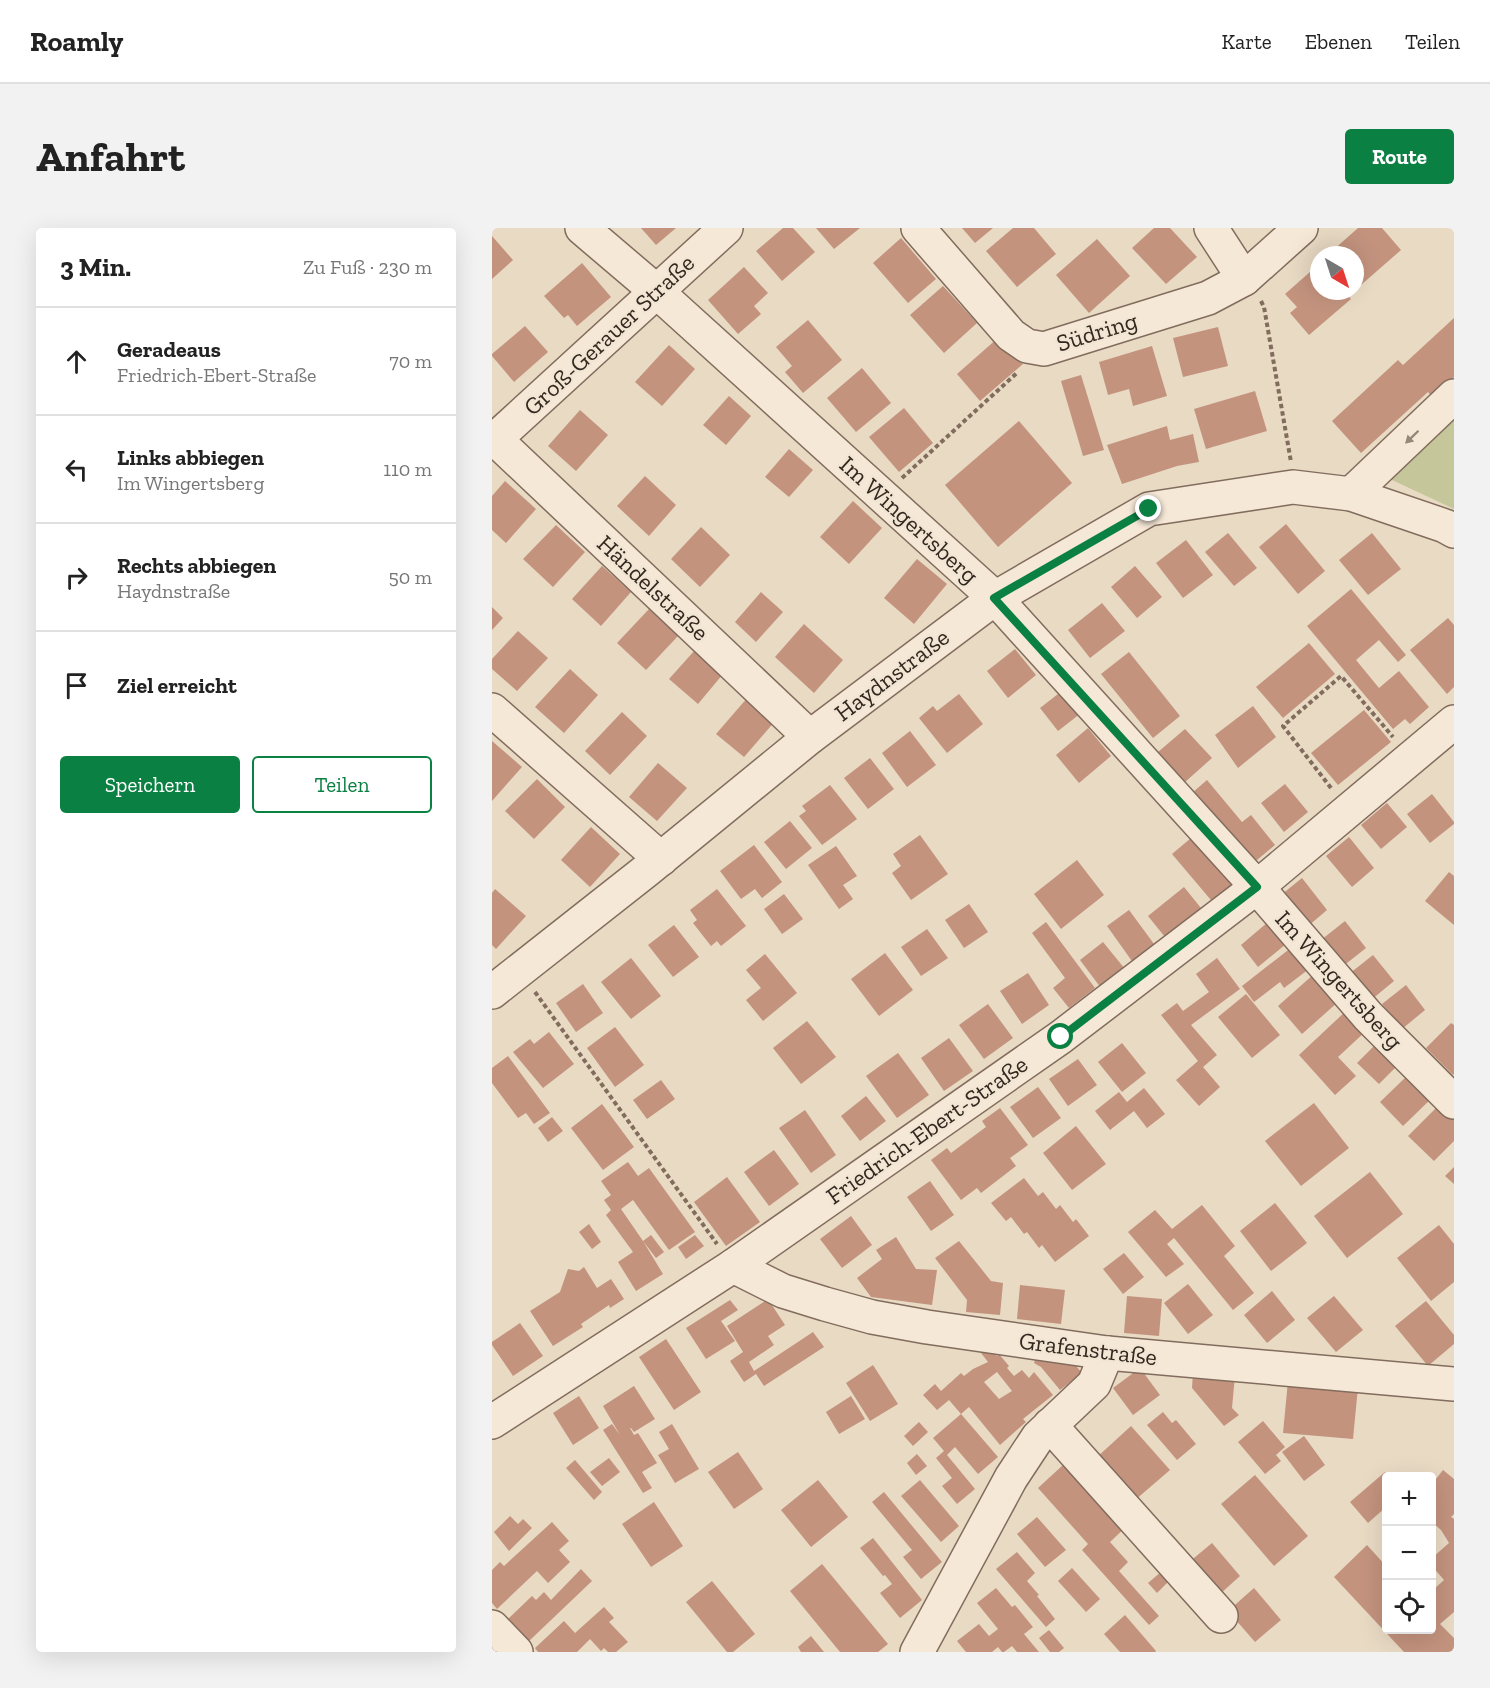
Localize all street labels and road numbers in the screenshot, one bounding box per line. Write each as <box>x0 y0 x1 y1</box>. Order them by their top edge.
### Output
street label: Groß-Gerauer Straße <box>517 248 700 421</box>
street label: Südring <box>1053 305 1141 358</box>
street label: Im Wingertsberg <box>834 450 985 590</box>
street label: Händelstraße <box>591 529 715 647</box>
street label: Haydnstraße <box>829 622 955 727</box>
street label: Im Wingertsberg <box>1269 904 1409 1055</box>
street label: Friedrich-Ebert-Straße <box>820 1049 1033 1210</box>
street label: Grafenstraße <box>1017 1326 1159 1371</box>

